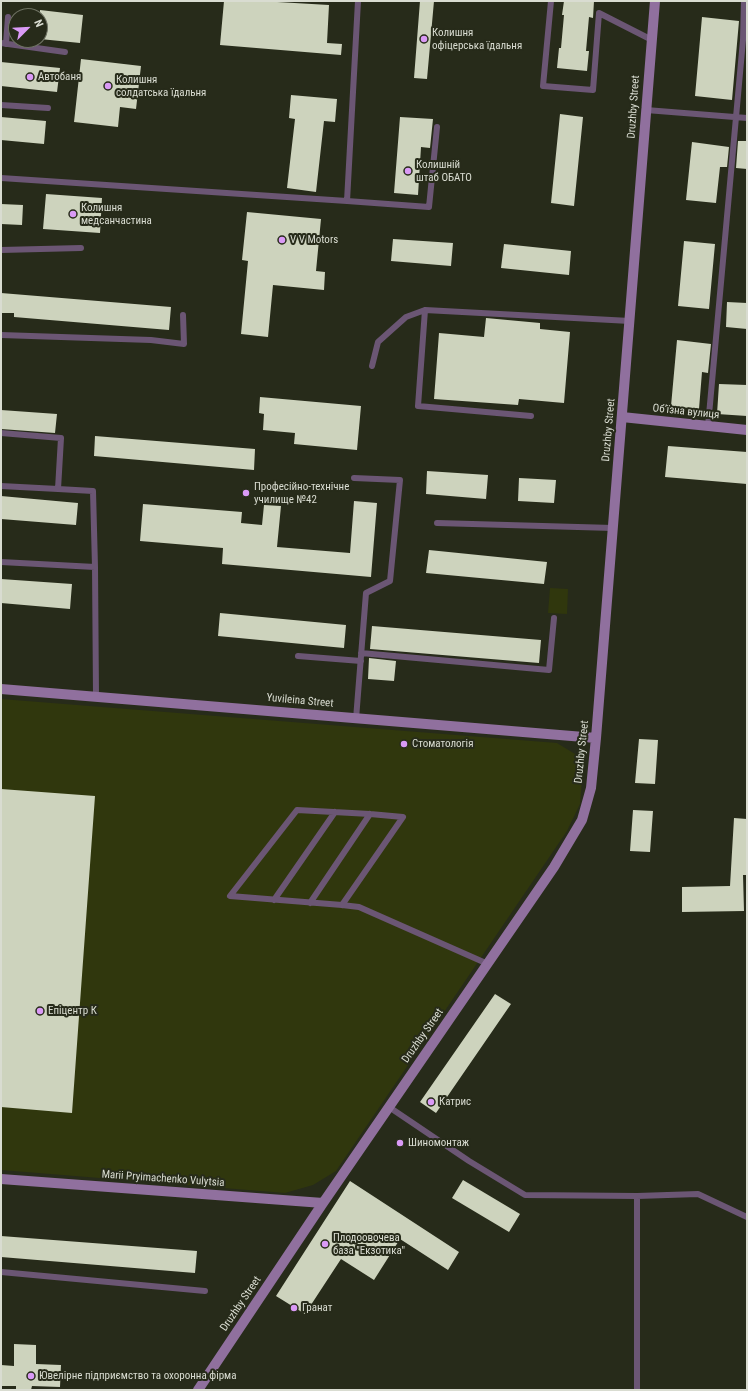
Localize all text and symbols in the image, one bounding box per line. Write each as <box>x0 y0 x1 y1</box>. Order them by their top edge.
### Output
north arrow <box>8 8 48 48</box>
text: N <box>31 18 46 29</box>
place label: Колишня офіцерська їдальня <box>432 26 522 52</box>
marker: Колишня офіцерська їдальня <box>419 34 429 44</box>
place label: Автобаня <box>38 70 81 84</box>
marker: Автобаня <box>25 72 35 82</box>
place label: Колишня солдатська їдальня <box>116 73 206 99</box>
street label: Druzhby Street <box>625 75 643 139</box>
marker: Колишня солдатська їдальня <box>103 81 113 91</box>
place label: Колишній штаб ОБАТО <box>416 158 472 184</box>
marker: Колишній штаб ОБАТО <box>403 166 413 176</box>
place label: Колишня медсанчастина <box>81 201 152 227</box>
marker: Колишня медсанчастина <box>68 209 78 219</box>
place label: V V Motors <box>290 233 338 247</box>
marker: V V Motors <box>277 235 287 245</box>
street label: Druzhby Street <box>600 398 618 462</box>
street label: Об’їзна вулиця <box>652 402 720 422</box>
place label: Професійно-технічне училище №42 <box>254 480 349 506</box>
marker: Професійно-технічне училище №42 <box>241 488 251 498</box>
street label: Yuvileina Street <box>266 691 334 711</box>
street label: Druzhby Street <box>572 720 592 784</box>
place label: Стоматологія <box>412 737 473 751</box>
marker: Стоматологія <box>399 739 409 749</box>
place label: Епіцентр К <box>48 1004 97 1018</box>
marker: Епіцентр К <box>35 1006 45 1016</box>
street label: Druzhby Street <box>399 1006 447 1066</box>
place label: Катрис <box>439 1095 471 1109</box>
marker: Катрис <box>426 1097 436 1107</box>
place label: Шиномонтаж <box>408 1136 469 1150</box>
marker: Шиномонтаж <box>395 1138 405 1148</box>
street label: Marii Pryimachenko Vulytsia <box>101 1168 225 1190</box>
place label: Плодоовочева база "Екзотика" <box>333 1231 405 1257</box>
marker: Плодоовочева база "Екзотика" <box>320 1239 330 1249</box>
street label: Druzhby Street <box>218 1274 264 1334</box>
place label: Гранат <box>302 1301 332 1315</box>
marker: Гранат <box>289 1303 299 1313</box>
place label: Ювелірне підприємство та охоронна фірма <box>39 1369 236 1383</box>
marker: Ювелірне підприємство та охоронна фірма <box>26 1371 36 1381</box>

